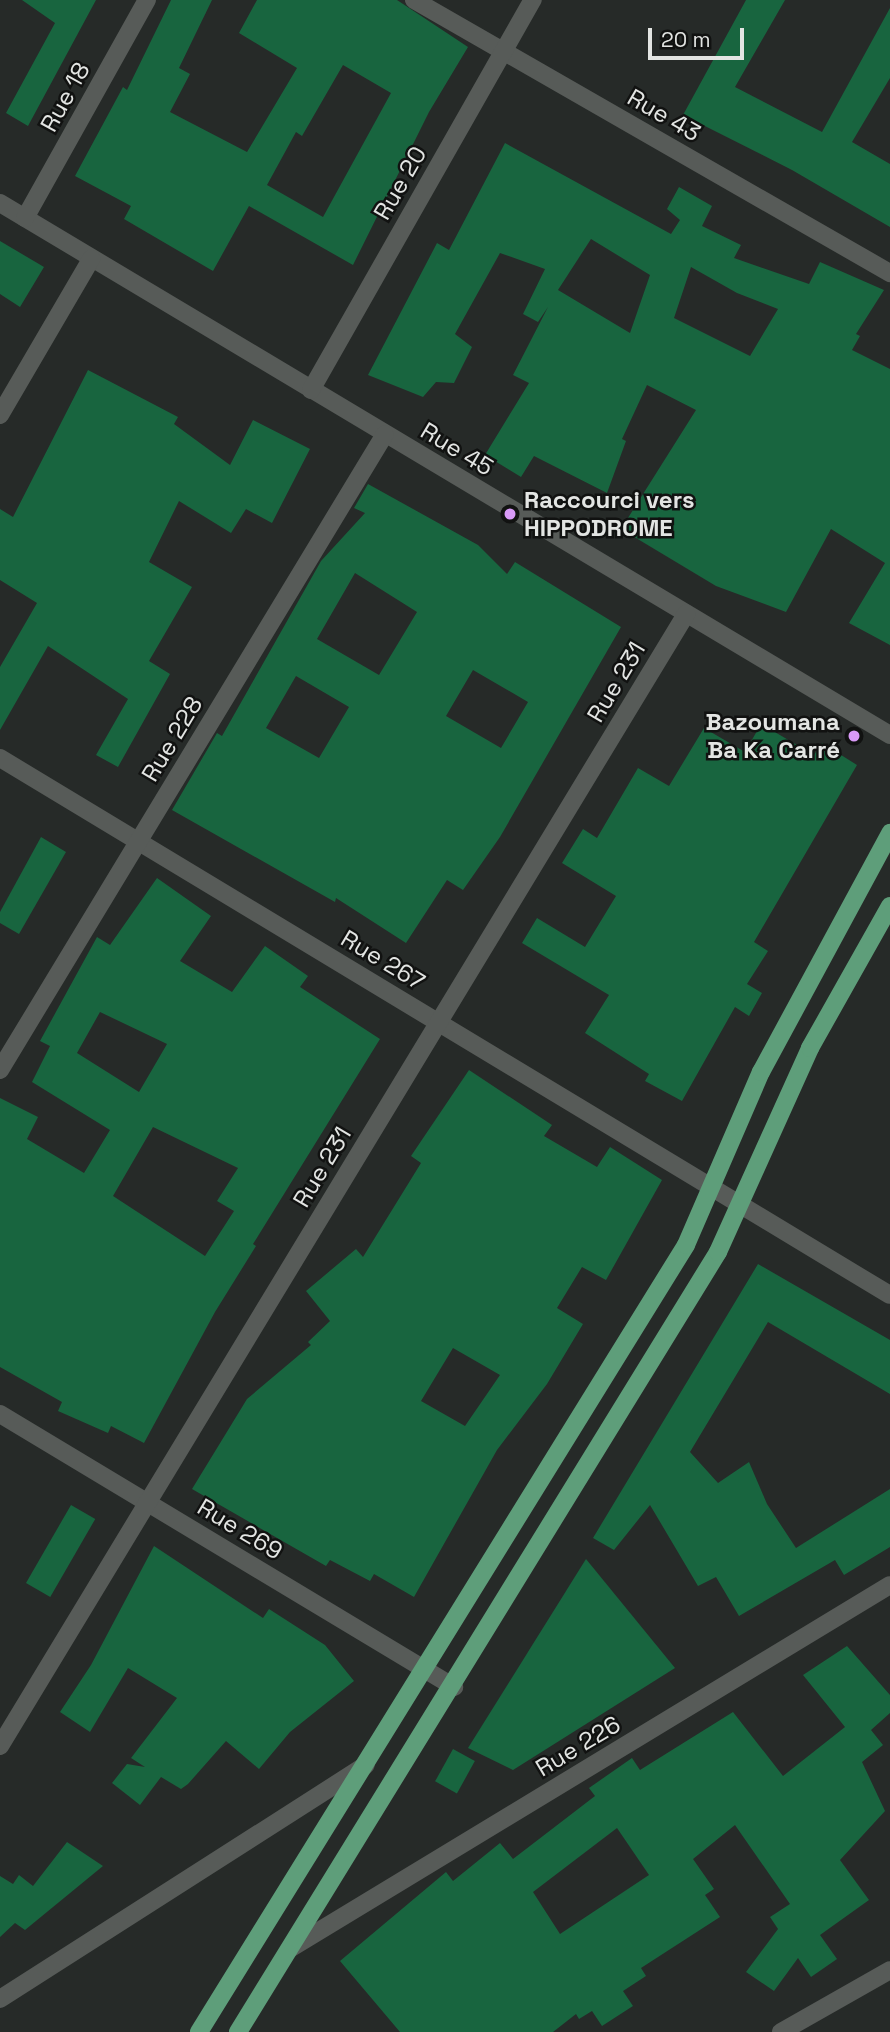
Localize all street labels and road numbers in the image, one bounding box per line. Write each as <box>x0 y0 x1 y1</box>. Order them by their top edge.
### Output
street label: Rue 18 <box>34 57 96 137</box>
street label: Rue 43 <box>622 83 706 147</box>
street label: Rue 20 <box>368 141 432 225</box>
street label: Rue 45 <box>415 416 499 482</box>
street label: Rue 231 <box>581 637 651 727</box>
street label: Rue 228 <box>135 691 209 787</box>
street label: Rue 267 <box>336 924 430 996</box>
street label: Rue 231 <box>287 1122 357 1212</box>
street label: Rue 269 <box>192 1492 288 1566</box>
street label: Rue 226 <box>530 1709 626 1783</box>

